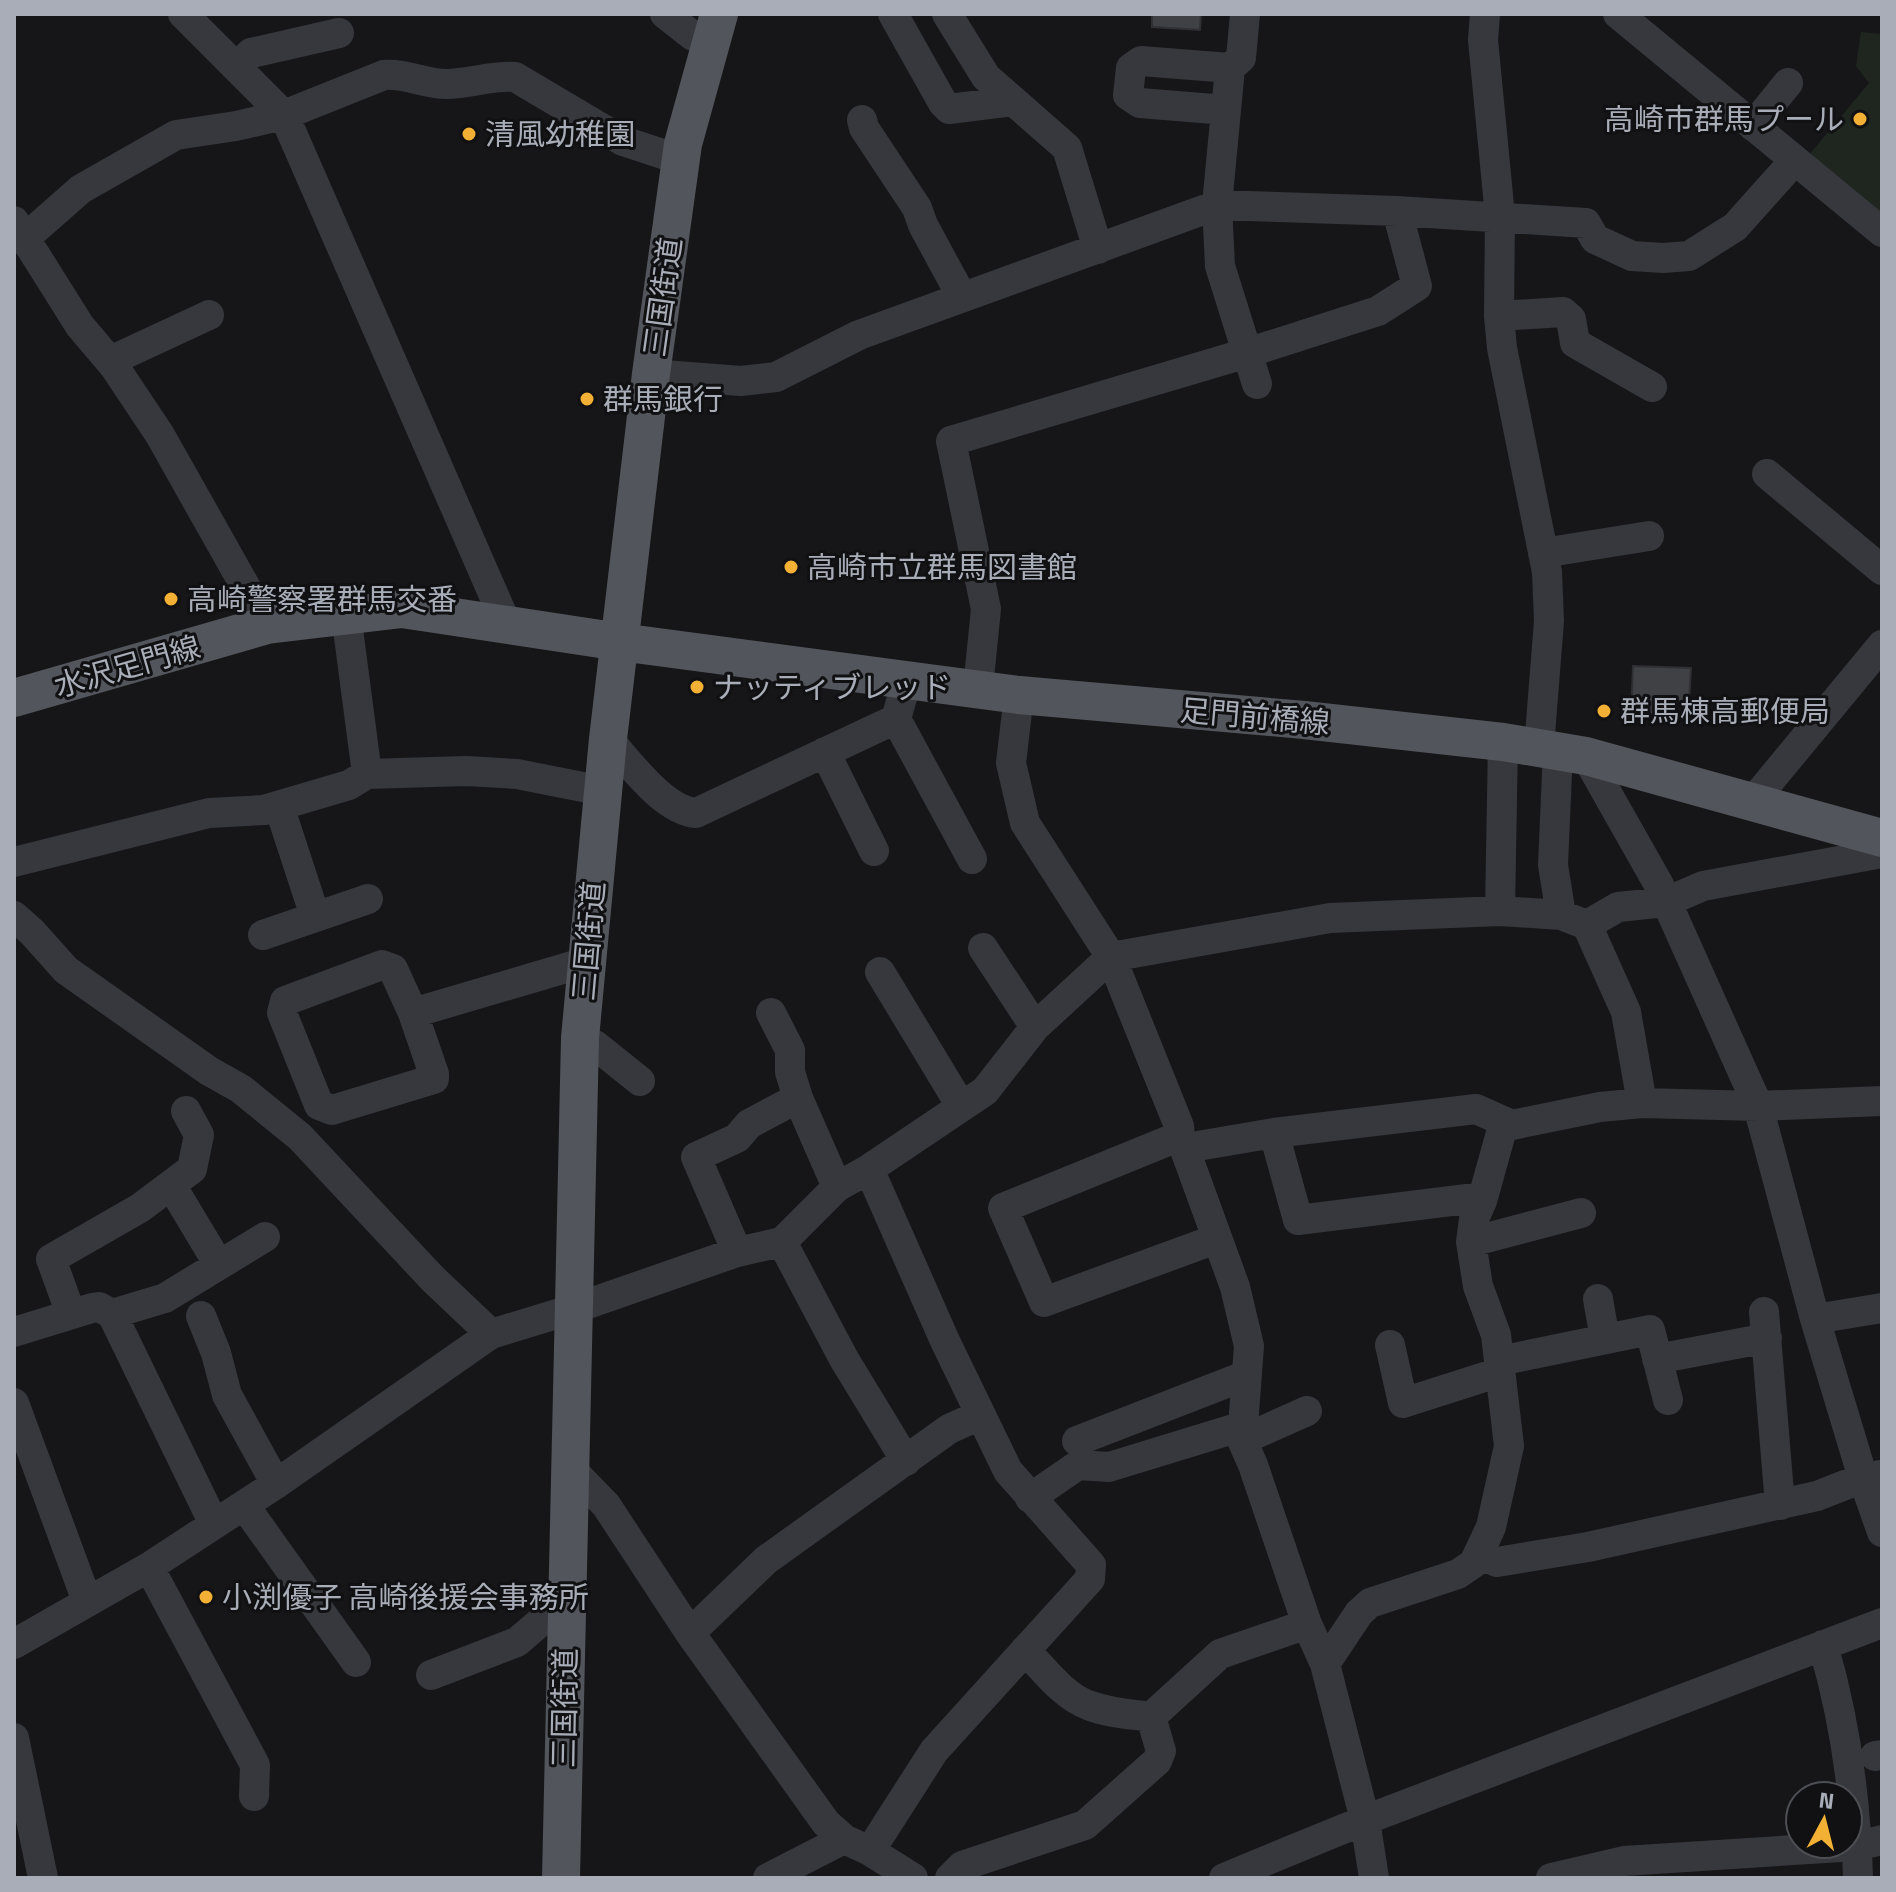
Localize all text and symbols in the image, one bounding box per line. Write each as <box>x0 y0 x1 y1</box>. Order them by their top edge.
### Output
place label: 高崎市群馬プール <box>1604 96 1844 142</box>
marker: 高崎市群馬プール <box>1851 110 1869 128</box>
place label: 清風幼稚園 <box>485 111 635 157</box>
marker: 清風幼稚園 <box>460 125 478 143</box>
street label: 三国街道 <box>631 234 693 360</box>
place label: 群馬銀行 <box>603 376 723 422</box>
marker: 群馬銀行 <box>578 390 596 408</box>
place label: 高崎市立群馬図書館 <box>807 544 1077 590</box>
marker: 高崎市立群馬図書館 <box>782 558 800 576</box>
place label: 高崎警察署群馬交番 <box>187 576 457 622</box>
marker: 高崎警察署群馬交番 <box>162 590 180 608</box>
street label: 水沢足門線 <box>49 623 205 709</box>
place label: ナッティブレッド <box>713 664 951 710</box>
marker: ナッティブレッド <box>688 678 706 696</box>
street label: 足門前橋線 <box>1178 687 1332 745</box>
place label: 群馬棟高郵便局 <box>1620 688 1830 734</box>
marker: 群馬棟高郵便局 <box>1595 702 1613 720</box>
street label: 三国街道 <box>560 879 616 1003</box>
place label: 小渕優子 高崎後援会事務所 <box>222 1574 589 1620</box>
marker: 小渕優子 高崎後援会事務所 <box>197 1588 215 1606</box>
street label: 三国街道 <box>540 1648 588 1768</box>
north arrow <box>1784 1780 1864 1860</box>
text: N <box>1817 1782 1836 1818</box>

